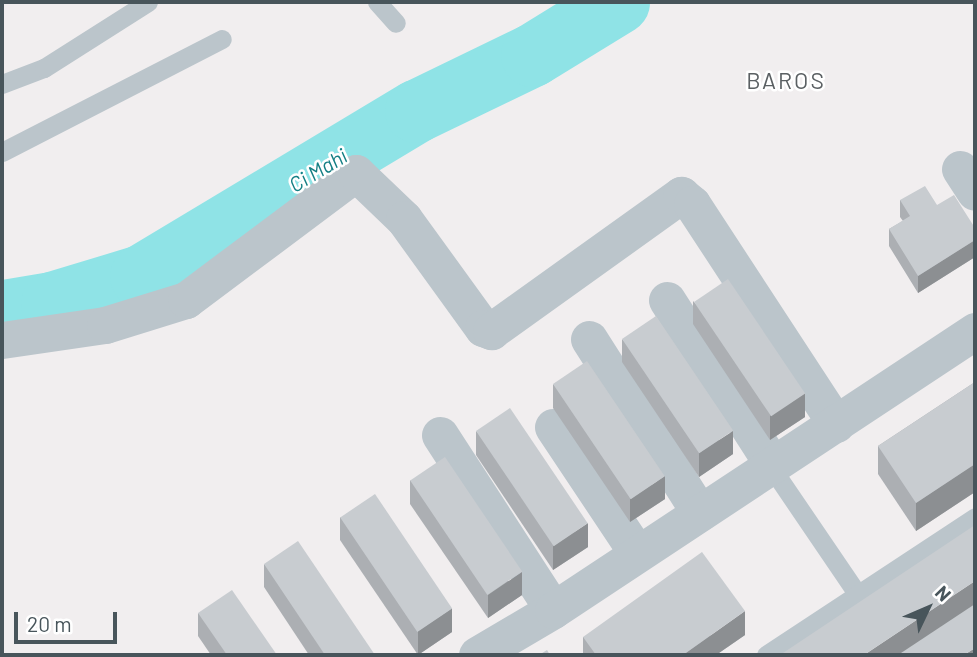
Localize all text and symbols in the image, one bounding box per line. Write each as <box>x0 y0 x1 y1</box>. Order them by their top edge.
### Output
district label: BAROS <box>747 66 825 94</box>
water label: Ci Mahi <box>284 143 352 197</box>
north arrow <box>893 573 963 643</box>
text: N <box>931 581 956 606</box>
scale bar <box>18 598 121 642</box>
text: 20 m <box>27 611 72 636</box>

